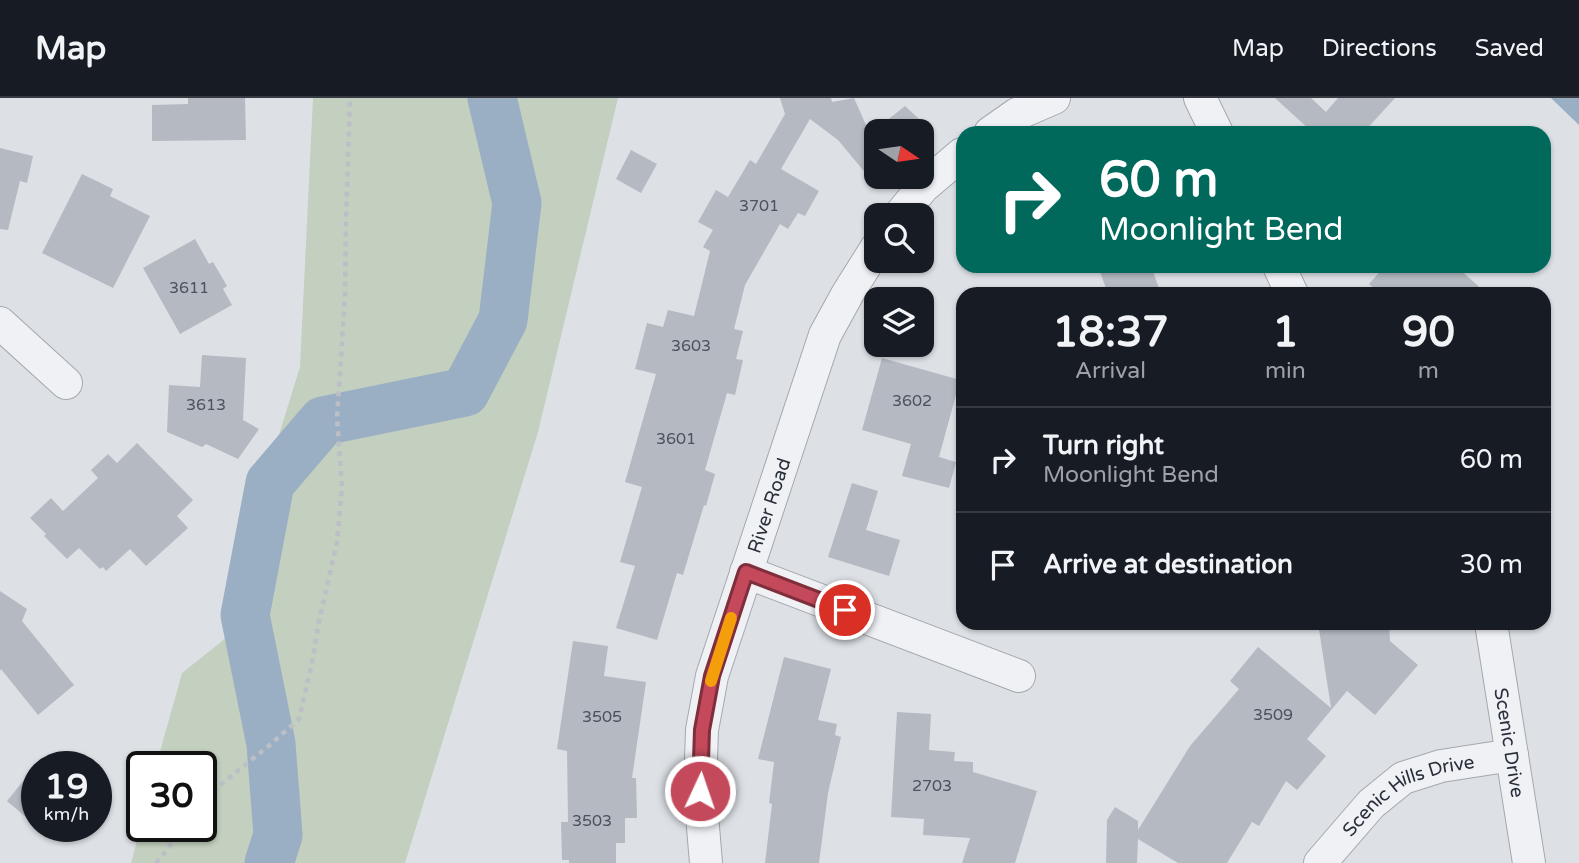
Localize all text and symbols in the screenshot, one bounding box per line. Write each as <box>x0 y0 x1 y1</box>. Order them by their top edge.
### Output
text: Map <box>35 29 106 68</box>
text: Map <box>1232 34 1284 63</box>
text: Directions <box>1322 34 1437 63</box>
text: Saved <box>1475 34 1544 63</box>
north arrow <box>864 119 934 189</box>
map controls <box>864 119 934 357</box>
text: 60 m <box>1099 151 1218 210</box>
icon: right <box>984 154 1075 245</box>
house number: 3701 <box>739 196 779 216</box>
button: search <box>864 203 934 273</box>
text: Moonlight Bend <box>1099 211 1343 249</box>
house number: 3611 <box>169 278 209 298</box>
button: layers <box>864 287 934 357</box>
text: 18:37 <box>1052 307 1169 358</box>
text: 1 <box>1272 307 1299 358</box>
text: 90 <box>1402 307 1455 358</box>
house number: 3603 <box>671 336 711 356</box>
text: Arrival <box>1075 357 1146 385</box>
text: min <box>1265 357 1306 385</box>
text: m <box>1418 357 1439 385</box>
house number: 3602 <box>892 391 932 411</box>
house number: 3613 <box>186 395 226 415</box>
house number: 3601 <box>656 429 696 449</box>
text: Turn right <box>1043 430 1164 461</box>
icon: right <box>984 441 1022 479</box>
text: 60 m <box>1460 444 1523 475</box>
street label: River Road <box>743 455 796 556</box>
text: Moonlight Bend <box>1043 461 1219 489</box>
icon: arrive <box>984 546 1022 584</box>
text: Arrive at destination <box>1043 549 1293 580</box>
text: 30 m <box>1460 549 1523 580</box>
pin <box>815 580 875 640</box>
icon: arrive <box>826 591 864 629</box>
street label: Scenic Drive <box>1489 686 1528 799</box>
house number: 3509 <box>1253 705 1293 725</box>
house number: 3505 <box>582 707 622 727</box>
speed limit sign: 30 <box>126 751 217 842</box>
street label: Scenic Hills Drive <box>1338 751 1476 841</box>
position arrow <box>663 754 737 828</box>
text: 19 <box>45 766 88 808</box>
house number: 2703 <box>912 776 952 796</box>
text: km/h <box>44 803 89 825</box>
house number: 3503 <box>572 811 612 831</box>

